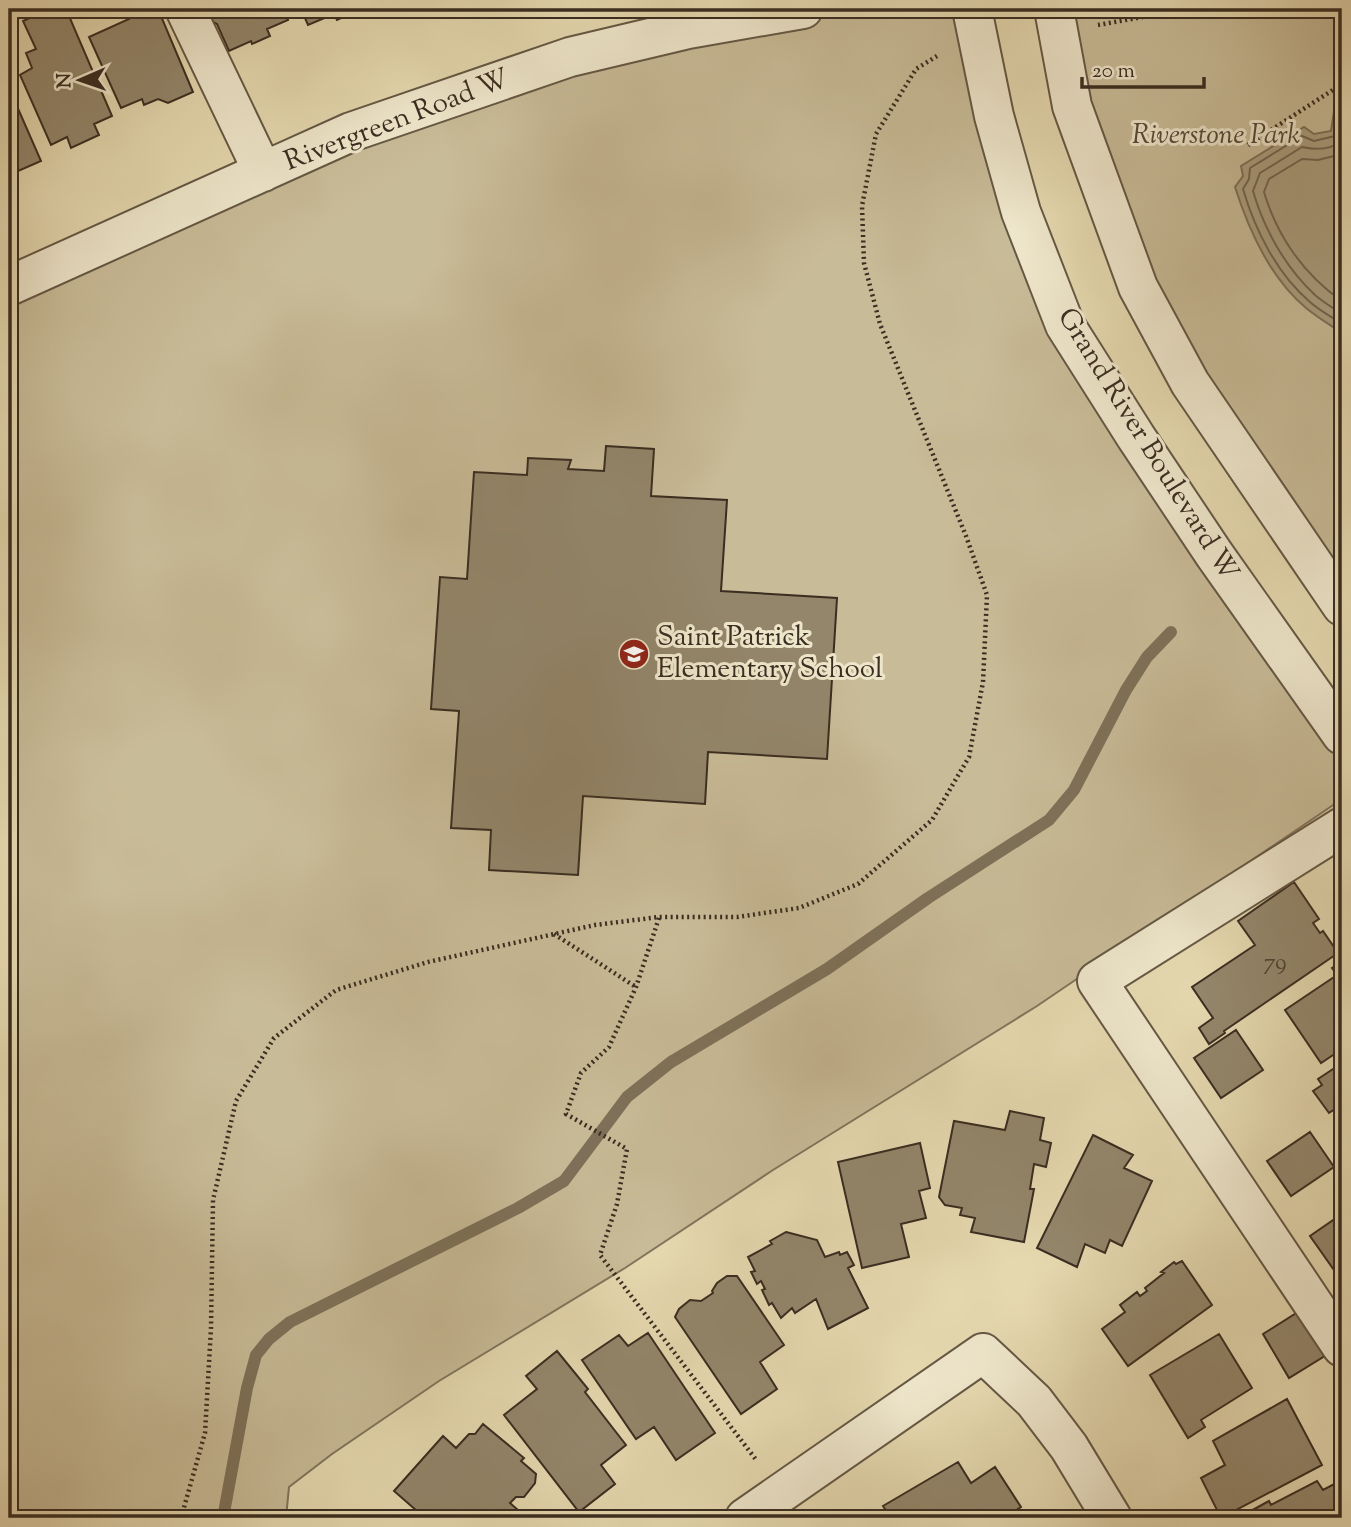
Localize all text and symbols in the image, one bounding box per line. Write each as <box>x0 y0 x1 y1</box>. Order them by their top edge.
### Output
north arrow <box>46 46 116 116</box>
scale bar <box>1082 46 1204 90</box>
text: 20 m <box>1092 57 1135 87</box>
street label: Rivergreen Road W <box>279 60 515 182</box>
text: N <box>52 72 79 89</box>
park label: Riverstone Park <box>1132 116 1300 156</box>
street label: Grand River Boulevard W <box>1046 301 1248 589</box>
place label: Saint Patrick Elementary School <box>657 618 883 690</box>
school or university icon: Saint Patrick Elementary School <box>617 637 651 671</box>
house number: 79 <box>1263 946 1287 980</box>

